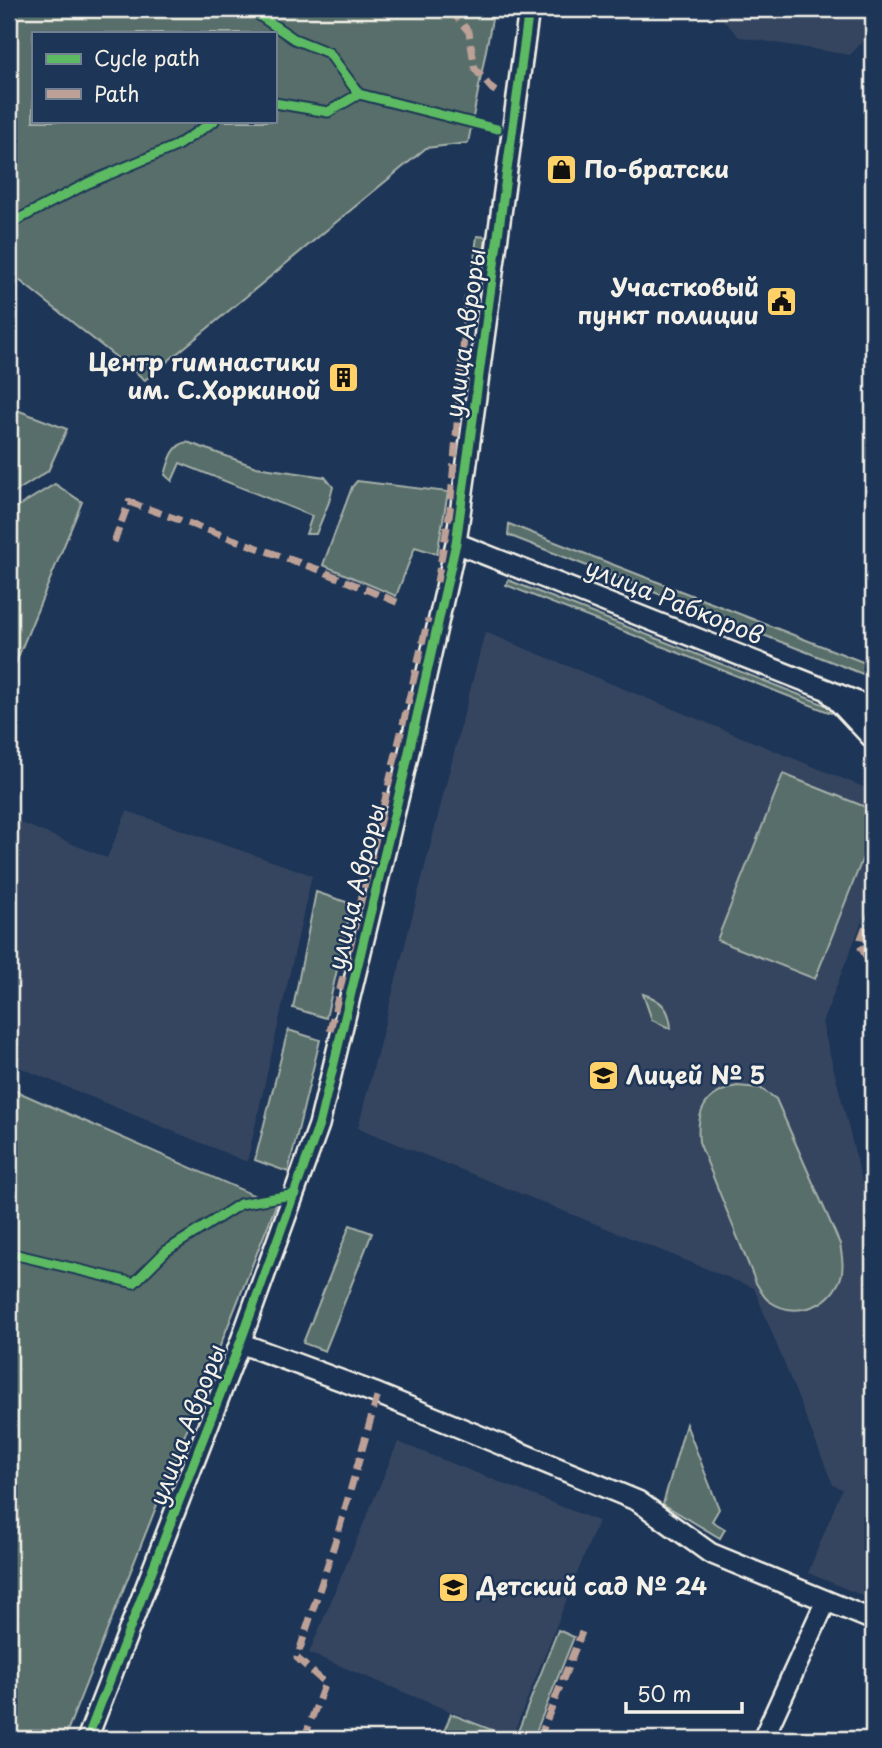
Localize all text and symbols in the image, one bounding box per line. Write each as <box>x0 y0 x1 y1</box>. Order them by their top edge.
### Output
legend <box>32 32 276 122</box>
text: Cycle path <box>94 41 200 73</box>
text: Path <box>94 77 139 109</box>
place label: По-братски <box>584 150 729 186</box>
shop icon: По-братски <box>544 153 578 187</box>
street label: улица Авроры <box>434 246 494 420</box>
place label: Участковый пункт полиции <box>578 268 759 332</box>
public building icon: Участковый пункт полиции <box>765 285 799 319</box>
place label: Центр гимнастики им. С.Хоркиной <box>88 343 321 407</box>
building icon: Центр гимнастики им. С.Хоркиной <box>327 360 361 394</box>
street label: улица Рабкоров <box>580 548 769 652</box>
street label: улица Авроры <box>317 799 393 974</box>
place label: Лицей № 5 <box>626 1056 765 1092</box>
school or university icon: Лицей № 5 <box>586 1059 620 1093</box>
street label: улица Авроры <box>139 1338 234 1510</box>
place label: Детский сад № 24 <box>476 1567 707 1603</box>
school or university icon: Детский сад № 24 <box>437 1570 471 1604</box>
scale bar <box>626 1671 742 1715</box>
text: 50 m <box>637 1677 691 1709</box>

